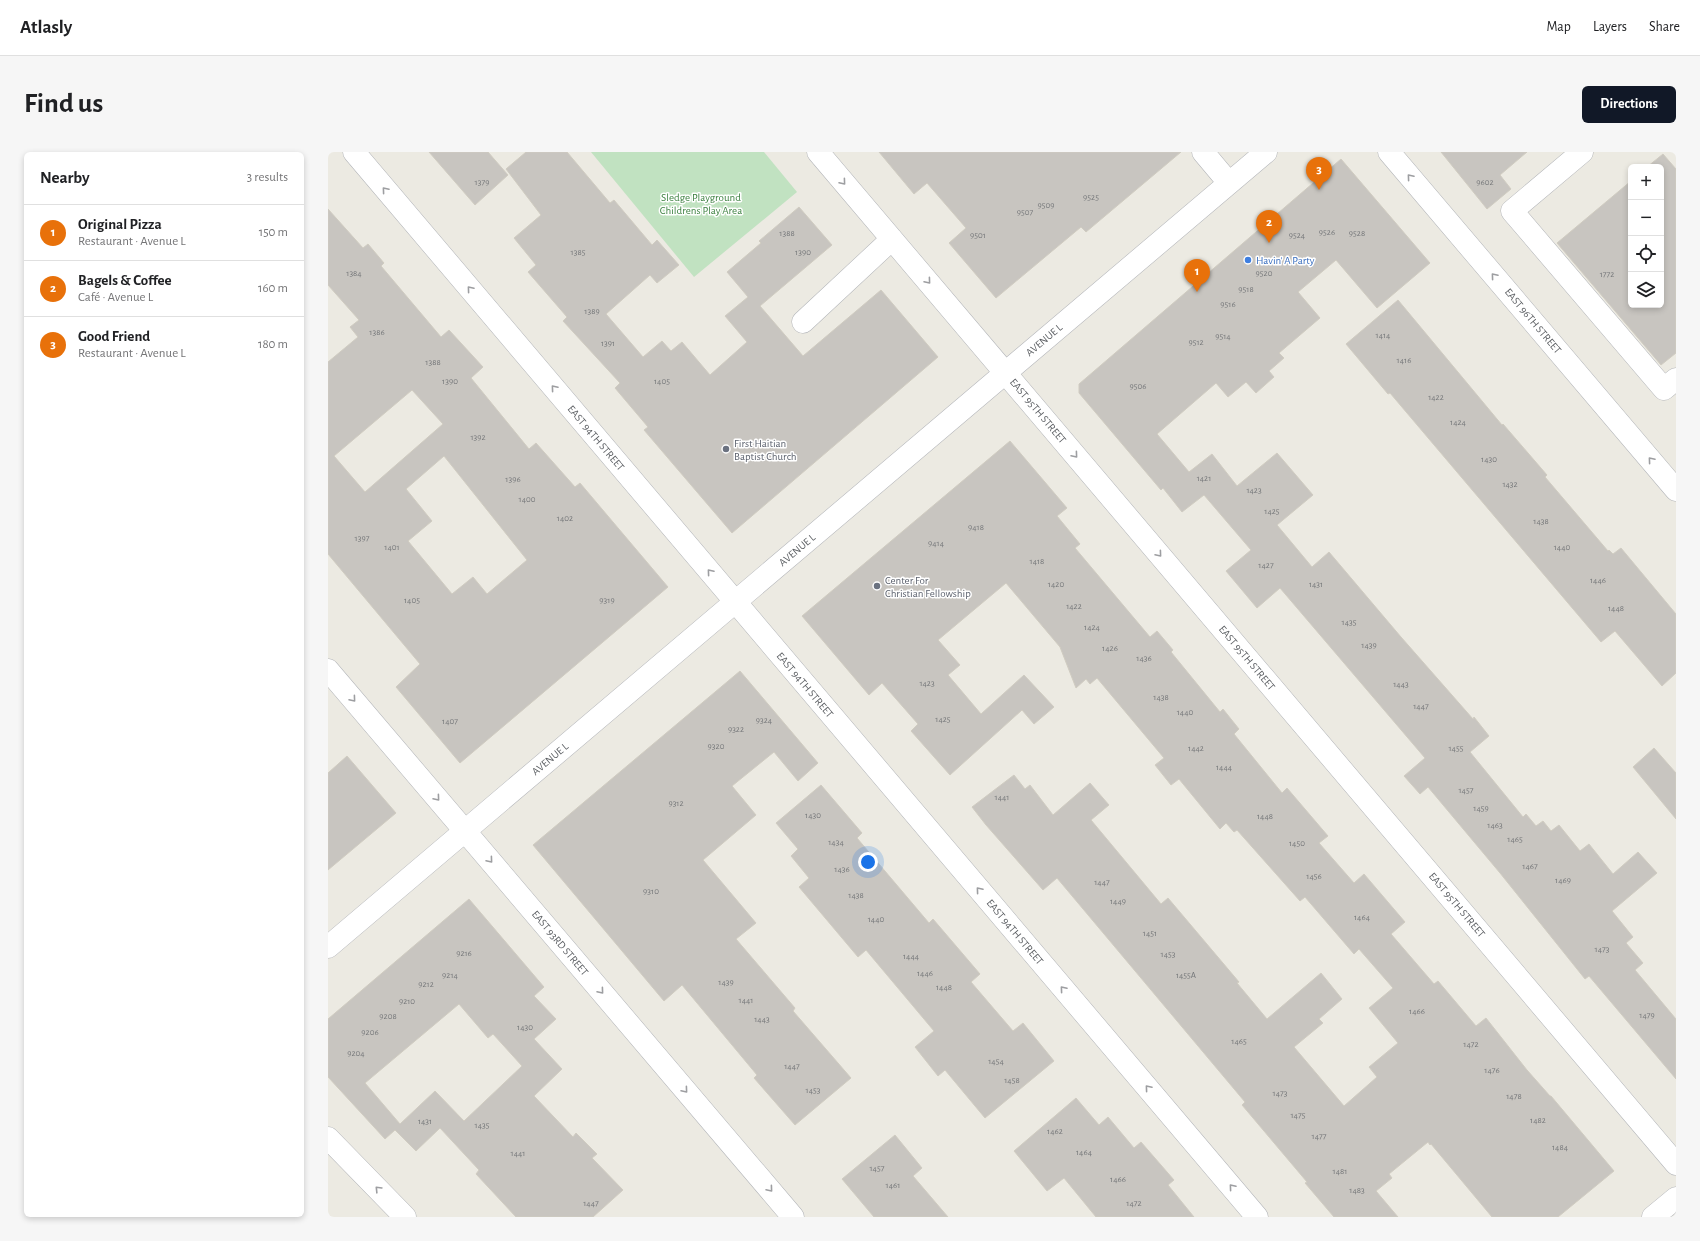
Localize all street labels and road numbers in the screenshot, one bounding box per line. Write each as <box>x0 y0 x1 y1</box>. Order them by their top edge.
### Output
street label: EAST 96TH STREET <box>1503 286 1564 356</box>
street label: AVENUE L <box>1024 321 1065 358</box>
street label: EAST 95TH STREET <box>1008 376 1069 446</box>
street label: EAST 94TH STREET <box>566 403 627 473</box>
street label: AVENUE L <box>777 531 818 568</box>
street label: EAST 95TH STREET <box>1217 623 1278 693</box>
street label: EAST 94TH STREET <box>775 650 836 720</box>
street label: AVENUE L <box>530 740 571 777</box>
street label: EAST 95TH STREET <box>1427 870 1488 940</box>
street label: EAST 94TH STREET <box>985 897 1046 967</box>
street label: EAST 93RD STREET <box>530 908 591 978</box>

